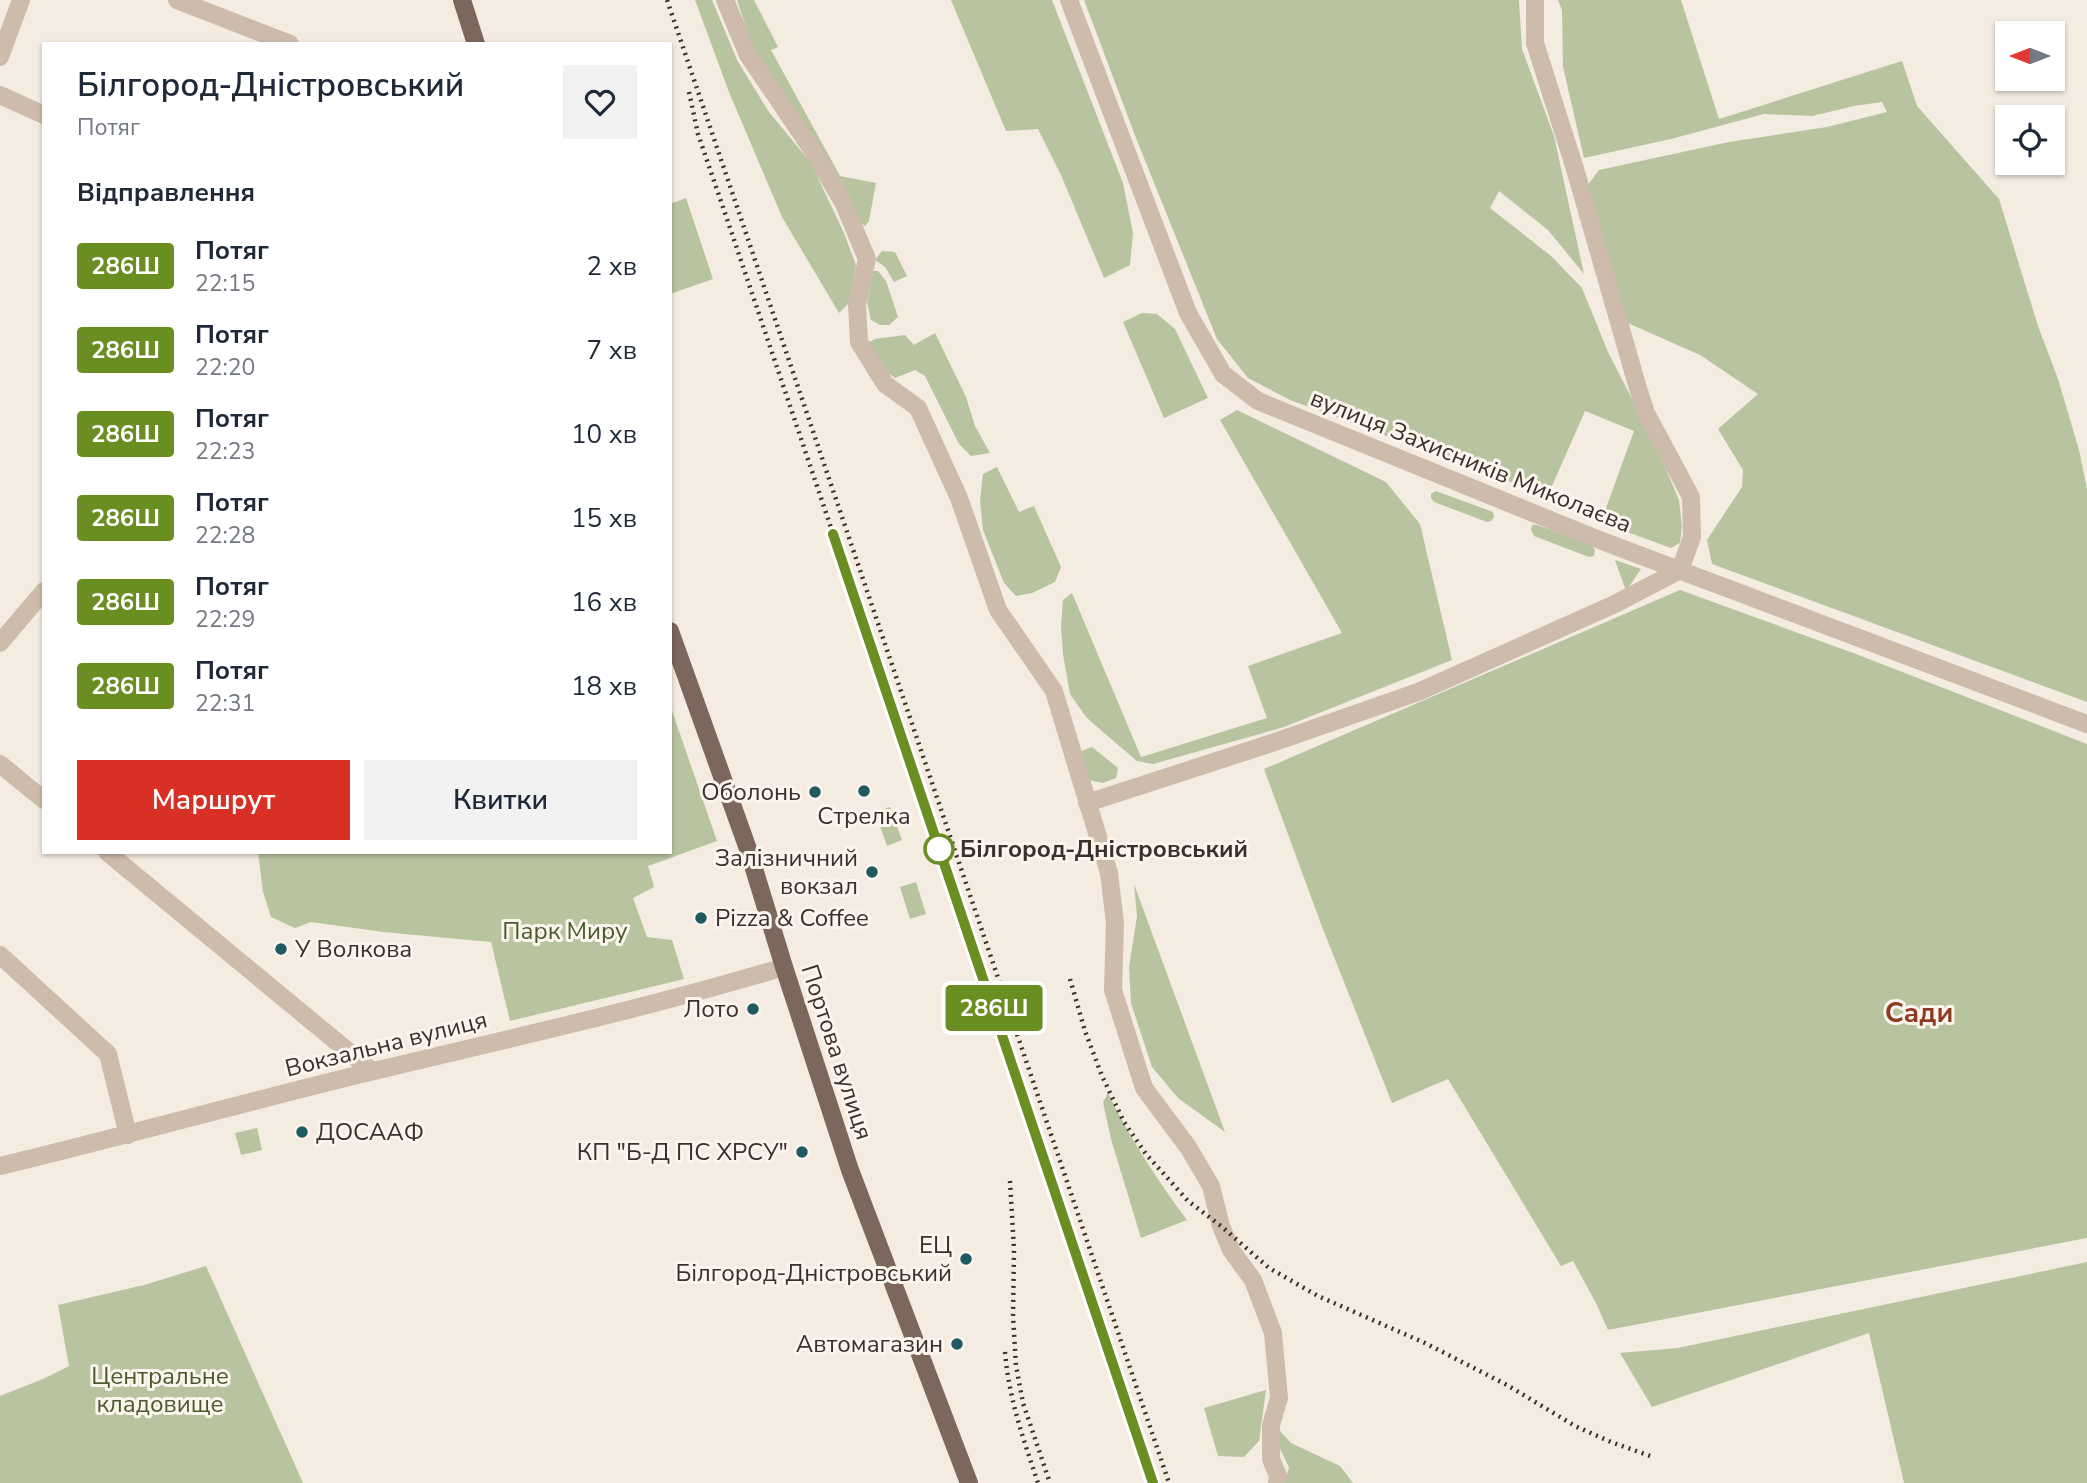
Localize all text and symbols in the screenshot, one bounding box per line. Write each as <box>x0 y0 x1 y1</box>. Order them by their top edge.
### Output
north arrow <box>1995 21 2065 91</box>
map controls <box>1995 21 2065 175</box>
text: Білгород-Дністровський <box>77 63 464 108</box>
button: heart <box>563 65 637 139</box>
button: locate <box>1995 105 2065 175</box>
text: Потяг <box>77 112 140 143</box>
text: Відправлення <box>77 175 255 210</box>
text: Потяг <box>195 233 269 268</box>
text: 2 хв <box>587 249 637 284</box>
text: 286Ш <box>91 250 160 282</box>
text: 22:15 <box>195 268 255 299</box>
text: Потяг <box>195 317 269 352</box>
text: 7 хв <box>587 333 637 368</box>
text: 286Ш <box>91 334 160 366</box>
text: 22:20 <box>195 352 255 383</box>
street label: вулиця Захисників Миколаєва <box>1306 382 1636 540</box>
text: Потяг <box>195 401 269 436</box>
text: 10 хв <box>571 417 637 452</box>
text: 286Ш <box>91 418 160 450</box>
text: 22:23 <box>195 436 255 467</box>
text: Потяг <box>195 485 269 520</box>
text: 15 хв <box>571 501 637 536</box>
text: 286Ш <box>91 502 160 534</box>
text: 22:28 <box>195 520 255 551</box>
text: Потяг <box>195 569 269 604</box>
text: 16 хв <box>571 585 637 620</box>
text: 286Ш <box>91 586 160 618</box>
text: 22:29 <box>195 604 255 635</box>
text: Потяг <box>195 653 269 688</box>
text: 18 хв <box>571 669 637 704</box>
text: 286Ш <box>91 670 160 702</box>
text: 22:31 <box>195 688 255 719</box>
button: Маршрут <box>77 760 350 840</box>
button: Квитки <box>364 760 637 840</box>
place label: Оболонь <box>701 776 801 808</box>
marker: Стрелка <box>856 783 872 799</box>
marker: Оболонь <box>807 784 823 800</box>
place label: Стрелка <box>817 800 911 832</box>
place label: Білгород-Дністровський <box>960 833 1248 865</box>
marker: Білгород-Дністровський <box>924 834 954 864</box>
place label: Залізничний вокзал <box>715 842 858 902</box>
marker: Залізничний вокзал <box>864 864 880 880</box>
place label: Pizza & Coffee <box>715 902 869 934</box>
marker: Pizza & Coffee <box>693 910 709 926</box>
park label: Парк Миру <box>502 915 628 947</box>
place label: У Волкова <box>294 933 412 965</box>
marker: У Волкова <box>273 941 289 957</box>
street label: Портова вулиця <box>794 960 880 1144</box>
line badge: 286Ш <box>945 985 1043 1031</box>
text: 286Ш <box>960 992 1028 1024</box>
place label: Лото <box>683 993 739 1025</box>
district label: Сади <box>1885 994 1953 1032</box>
marker: Лото <box>745 1001 761 1017</box>
street label: Вокзальна вулиця <box>282 1003 490 1085</box>
place label: ДОСААФ <box>316 1116 424 1148</box>
marker: ДОСААФ <box>294 1124 310 1140</box>
place label: КП "Б-Д ПС ХРСУ" <box>577 1136 788 1168</box>
marker: КП "Б-Д ПС ХРСУ" <box>794 1144 810 1160</box>
place label: ЕЦ Білгород-Дністровський <box>675 1229 952 1289</box>
marker: ЕЦ Білгород-Дністровський <box>958 1251 974 1267</box>
place label: Автомагазин <box>796 1328 943 1360</box>
marker: Автомагазин <box>949 1336 965 1352</box>
park label: Центральне кладовище <box>91 1360 229 1420</box>

